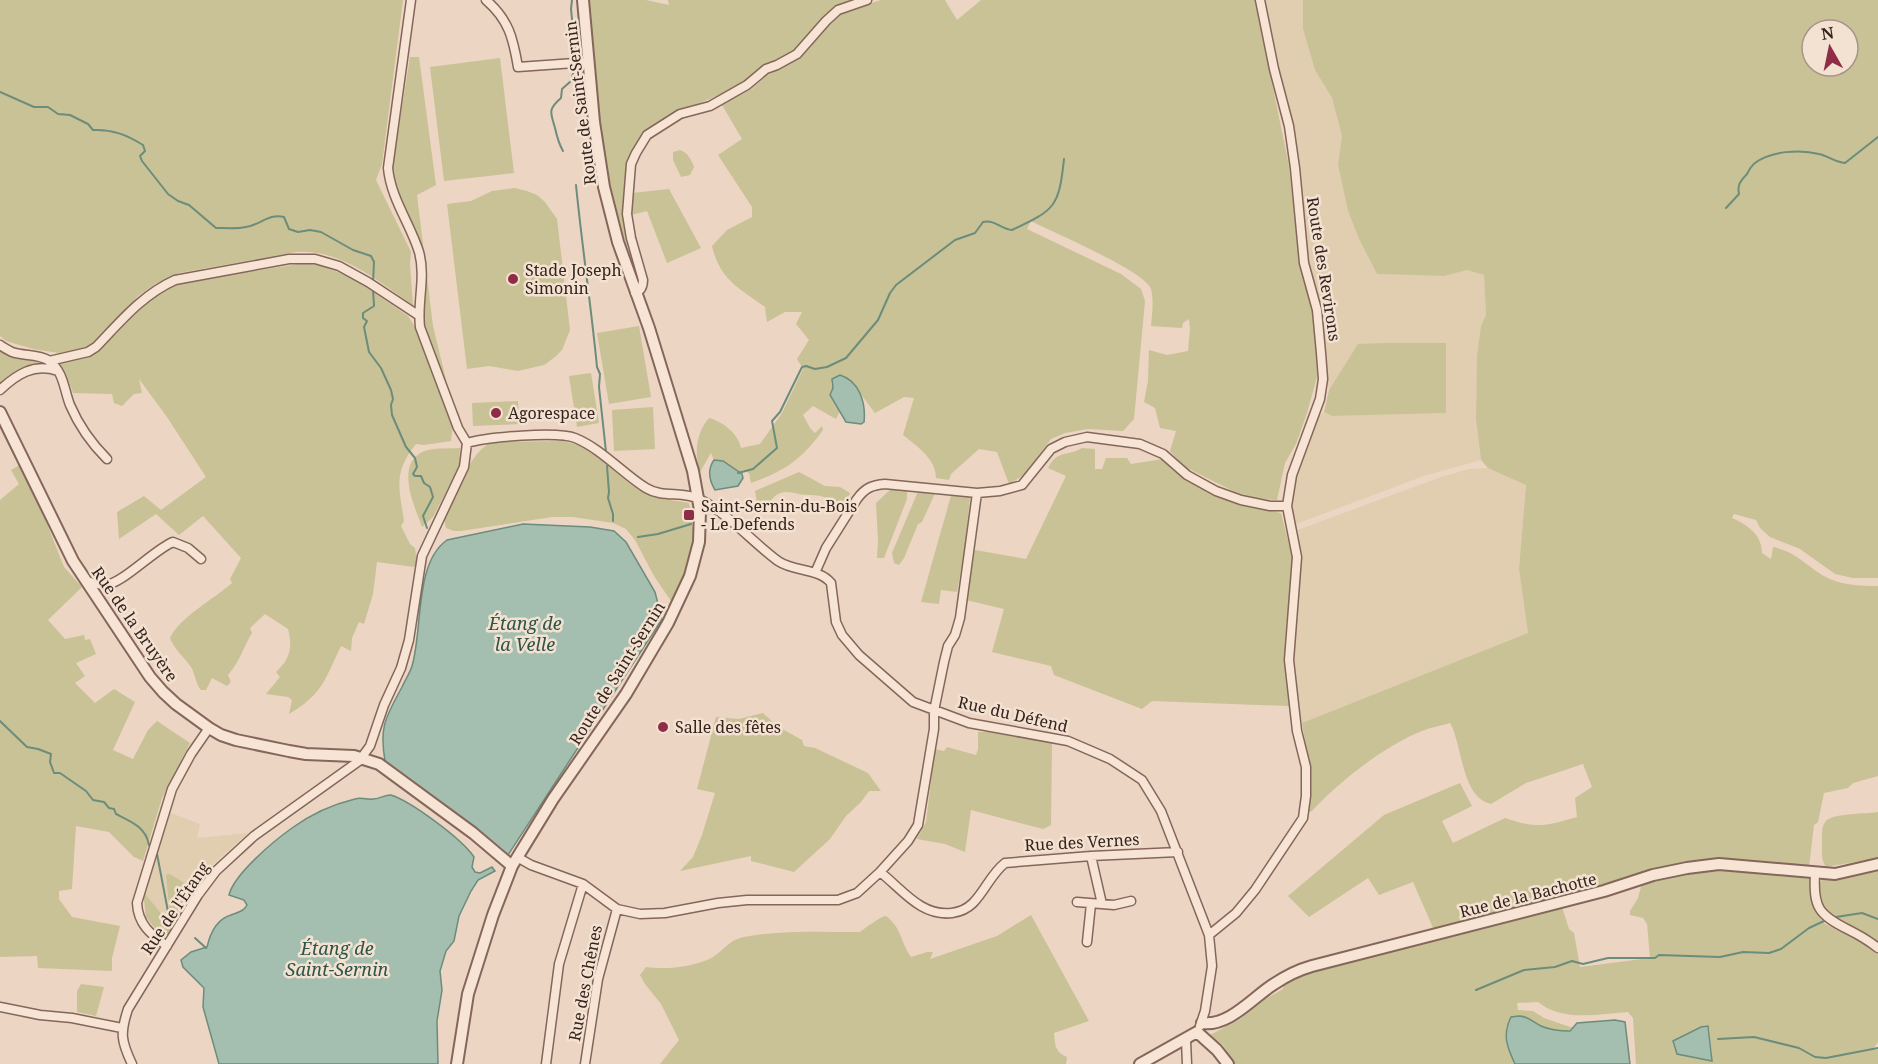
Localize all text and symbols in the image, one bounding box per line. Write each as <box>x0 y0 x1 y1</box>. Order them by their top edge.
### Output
north arrow <box>1800 18 1860 78</box>
street label: Route de Saint-Sernin <box>559 20 601 186</box>
text: N <box>1820 21 1836 45</box>
street label: Route des Revirons <box>1302 195 1346 343</box>
place label: Stade Joseph Simonin <box>525 259 622 299</box>
marker: Stade Joseph Simonin <box>506 272 520 286</box>
place label: Agorespace <box>508 402 595 424</box>
marker: Agorespace <box>489 406 503 420</box>
place label: Saint-Sernin-du-Bois - Le Defends <box>701 495 857 535</box>
marker: Saint-Sernin-du-Bois - Le Defends <box>682 508 696 522</box>
street label: Rue de la Bruyère <box>87 562 183 686</box>
street label: Route de Saint-Sernin <box>564 597 670 749</box>
water label: Étang de la Velle <box>487 611 562 656</box>
street label: Rue du Défend <box>956 691 1070 737</box>
place label: Salle des fêtes <box>675 716 781 738</box>
marker: Salle des fêtes <box>656 720 670 734</box>
street label: Rue des Vernes <box>1024 828 1140 856</box>
street label: Rue de l'Étang <box>136 857 215 959</box>
street label: Rue de la Bachotte <box>1457 867 1599 923</box>
street label: Rue des Chênes <box>563 923 607 1043</box>
water label: Étang de Saint-Sernin <box>286 936 389 981</box>

